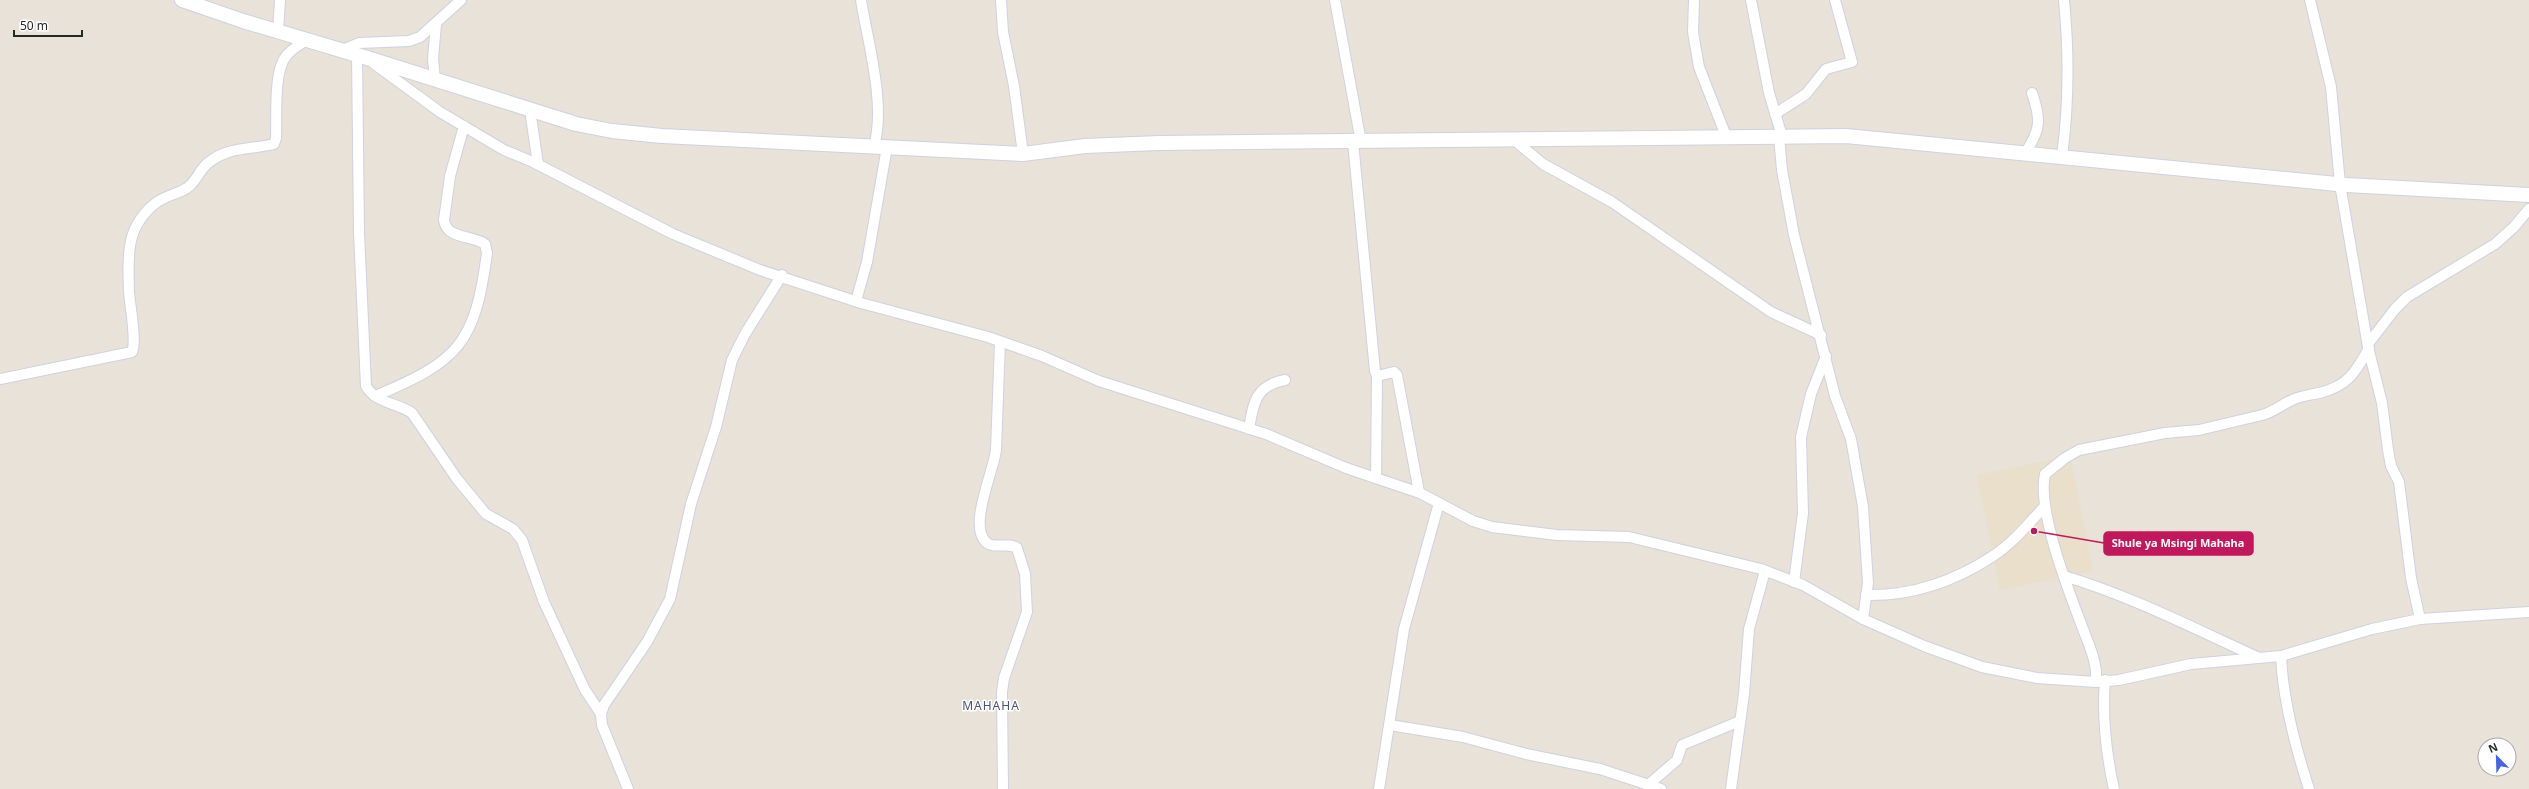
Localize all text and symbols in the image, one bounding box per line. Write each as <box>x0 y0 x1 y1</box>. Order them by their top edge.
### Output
scale bar <box>14 12 82 38</box>
text: 50 m <box>20 17 48 34</box>
callout: Shule ya Msingi Mahaha <box>2104 532 2253 555</box>
text: Shule ya Msingi Mahaha <box>2112 535 2244 550</box>
district label: MAHAHA <box>962 697 1020 714</box>
north arrow <box>2477 737 2517 777</box>
text: N <box>2486 739 2500 756</box>

